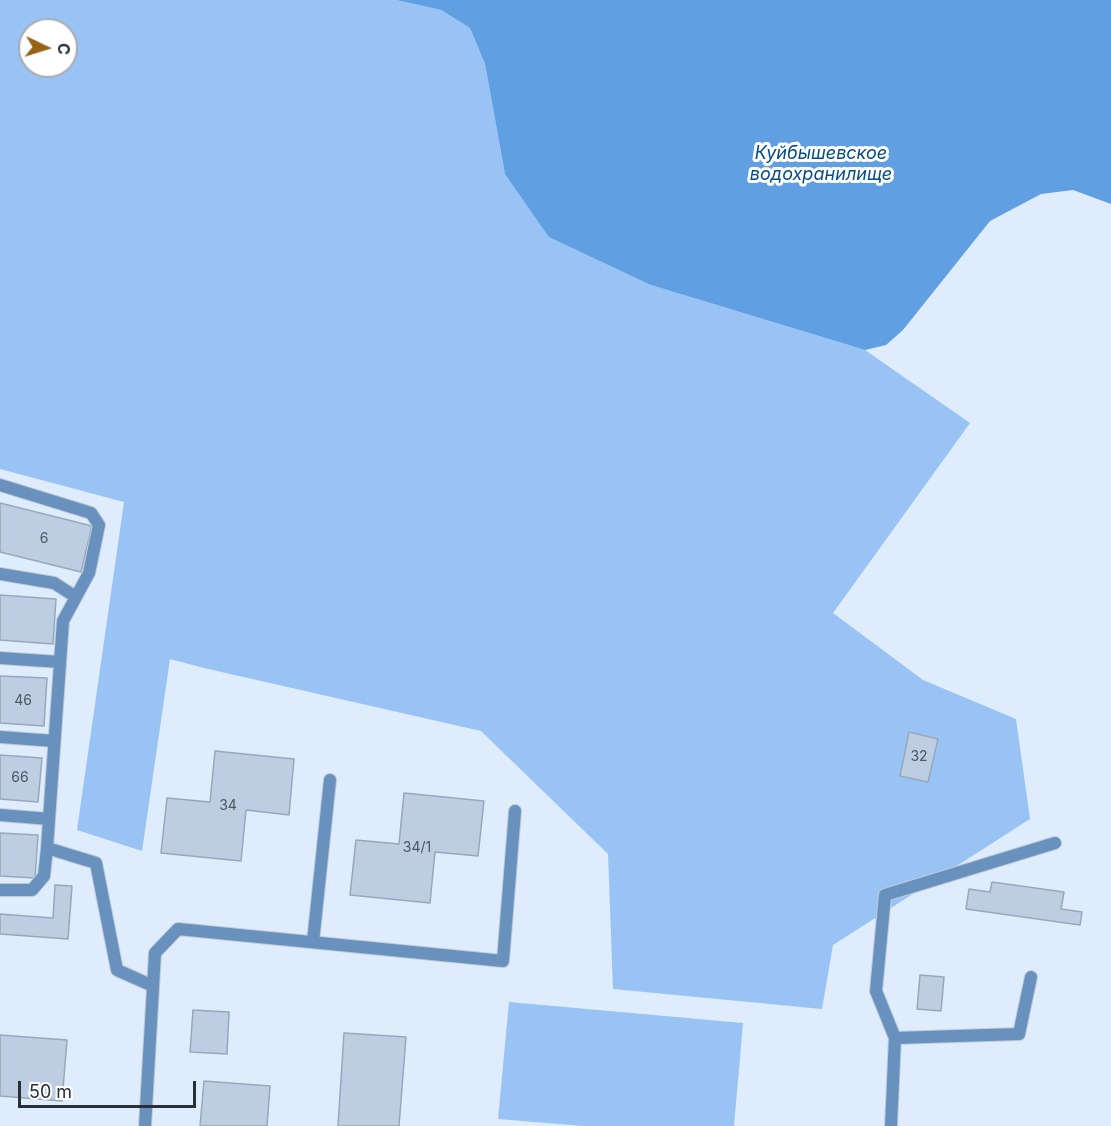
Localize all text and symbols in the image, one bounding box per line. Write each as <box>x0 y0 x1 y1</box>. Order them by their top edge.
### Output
north arrow <box>18 18 78 78</box>
text: С <box>54 43 74 56</box>
water label: Куйбышевское водохранилище <box>750 143 892 186</box>
house number: 6 <box>40 531 48 547</box>
house number: 46 <box>14 693 32 709</box>
house number: 32 <box>910 749 928 765</box>
house number: 66 <box>11 770 29 786</box>
house number: 34 <box>219 798 237 814</box>
house number: 34/1 <box>403 840 431 856</box>
scale bar <box>21 1069 200 1107</box>
text: 50 m <box>29 1081 72 1102</box>

